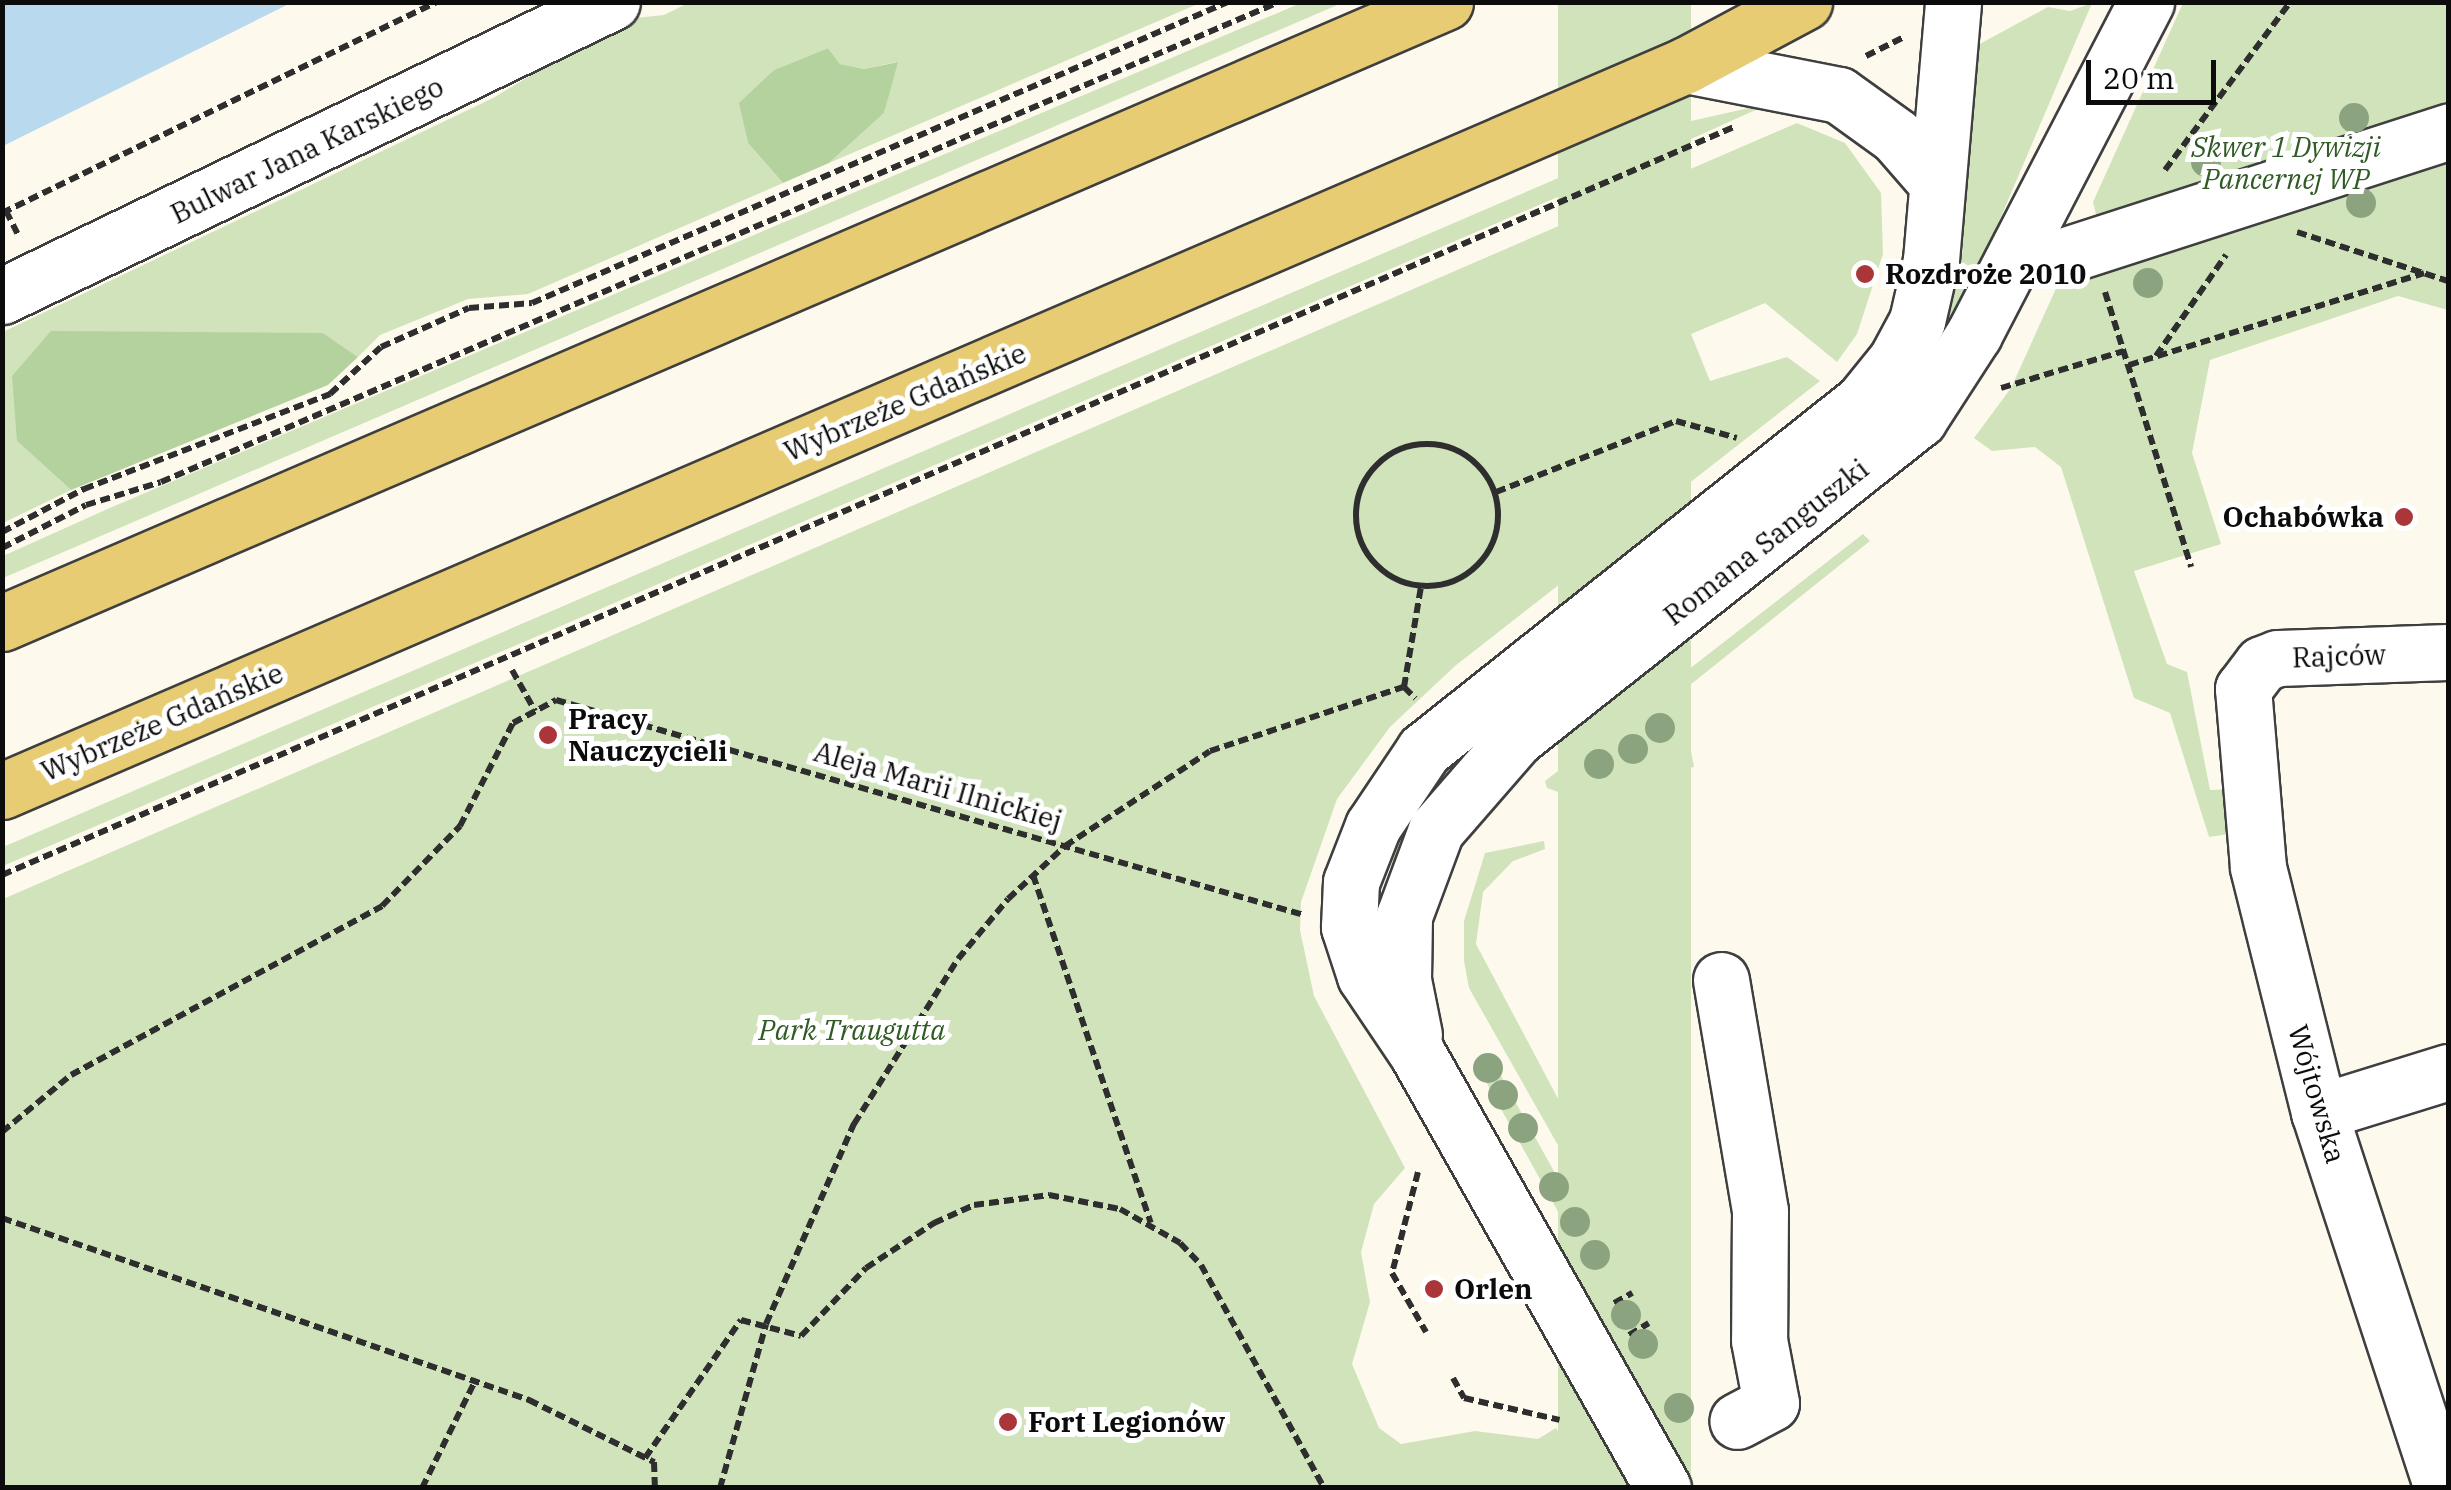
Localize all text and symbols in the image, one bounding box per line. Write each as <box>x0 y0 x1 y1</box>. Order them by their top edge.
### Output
scale bar <box>2091 40 2221 102</box>
text: 20 m <box>2103 58 2175 97</box>
street label: Bulwar Jana Karskiego <box>165 69 449 231</box>
park label: Skwer 1 Dywizji Pancernej WP <box>2191 130 2381 196</box>
place label: Rozdroże 2010 <box>1885 257 2086 291</box>
marker: Rozdroże 2010 <box>1854 263 1876 285</box>
street label: Wybrzeże Gdańskie <box>779 336 1031 468</box>
street label: Romana Sanguszki <box>1657 452 1875 632</box>
place label: Ochabówka <box>2222 500 2384 534</box>
marker: Ochabówka <box>2393 506 2415 528</box>
street label: Rajców <box>2291 638 2387 674</box>
street label: Wybrzeże Gdańskie <box>36 656 288 788</box>
place label: Pracy Nauczycieli <box>568 702 727 768</box>
marker: Pracy Nauczycieli <box>537 724 559 746</box>
street label: Aleja Marii Ilnickiej <box>810 734 1066 838</box>
park label: Park Traugutta <box>759 1013 945 1047</box>
street label: Wójtowska <box>2281 1021 2353 1167</box>
place label: Orlen <box>1454 1272 1533 1306</box>
marker: Orlen <box>1423 1278 1445 1300</box>
place label: Fort Legionów <box>1028 1405 1226 1439</box>
marker: Fort Legionów <box>997 1411 1019 1433</box>

